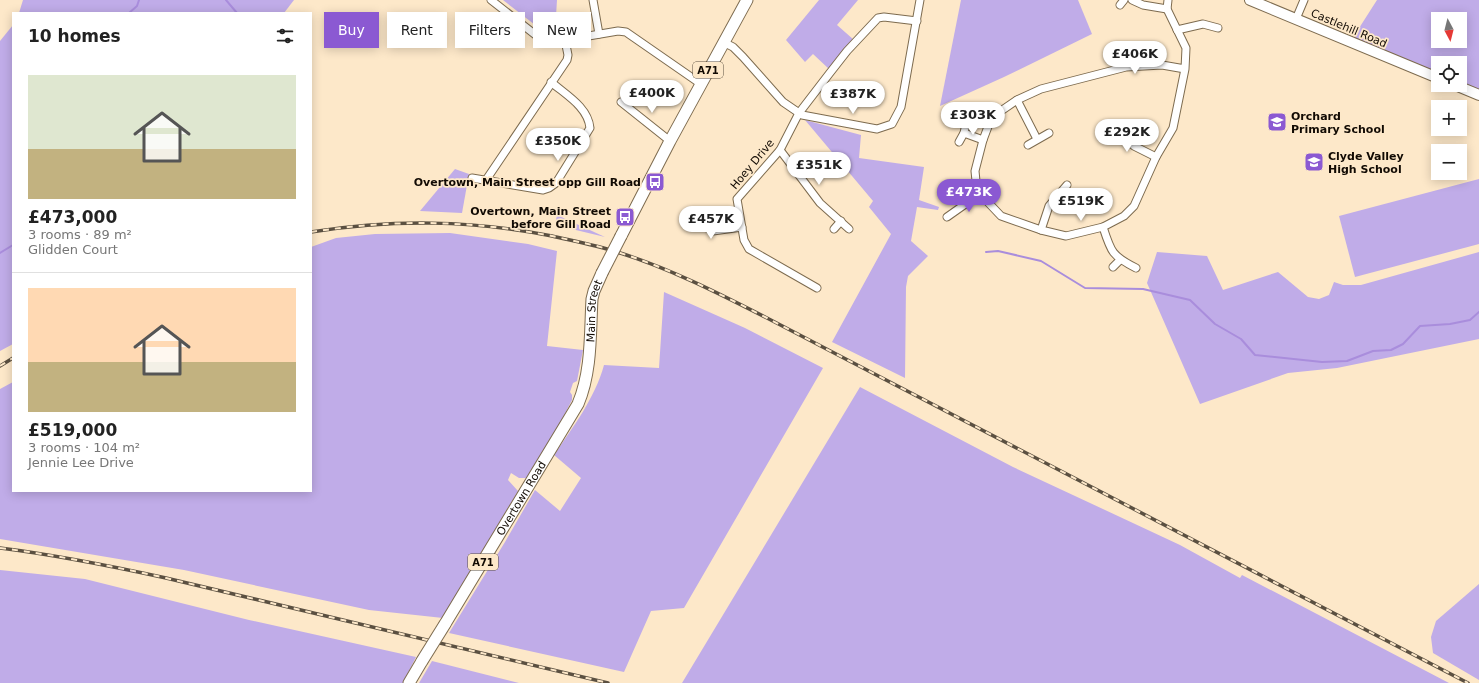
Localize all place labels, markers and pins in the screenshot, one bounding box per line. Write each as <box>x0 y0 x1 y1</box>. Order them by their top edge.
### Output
pin: £406K <box>1107 41 1163 75</box>
pin: £400K <box>624 80 680 114</box>
pin: £387K <box>825 81 881 115</box>
pin: £303K <box>945 102 1001 136</box>
place label: Orchard Primary School <box>1291 110 1385 136</box>
school or university icon: Orchard Primary School <box>1266 111 1288 133</box>
pin: £292K <box>1099 119 1155 153</box>
pin: £350K <box>530 128 586 162</box>
place label: Clyde Valley High School <box>1328 150 1404 176</box>
school or university icon: Clyde Valley High School <box>1303 151 1325 173</box>
pin: £351K <box>791 152 847 186</box>
bus stop icon: Overtown, Main Street opp Gill Road <box>644 171 666 193</box>
place label: Overtown, Main Street opp Gill Road <box>414 176 641 189</box>
pin: £473K <box>941 179 997 213</box>
pin: £519K <box>1053 188 1109 222</box>
place label: Overtown, Main Street before Gill Road <box>470 205 611 231</box>
bus stop icon: Overtown, Main Street before Gill Road <box>614 206 636 228</box>
pin: £457K <box>683 206 739 240</box>

